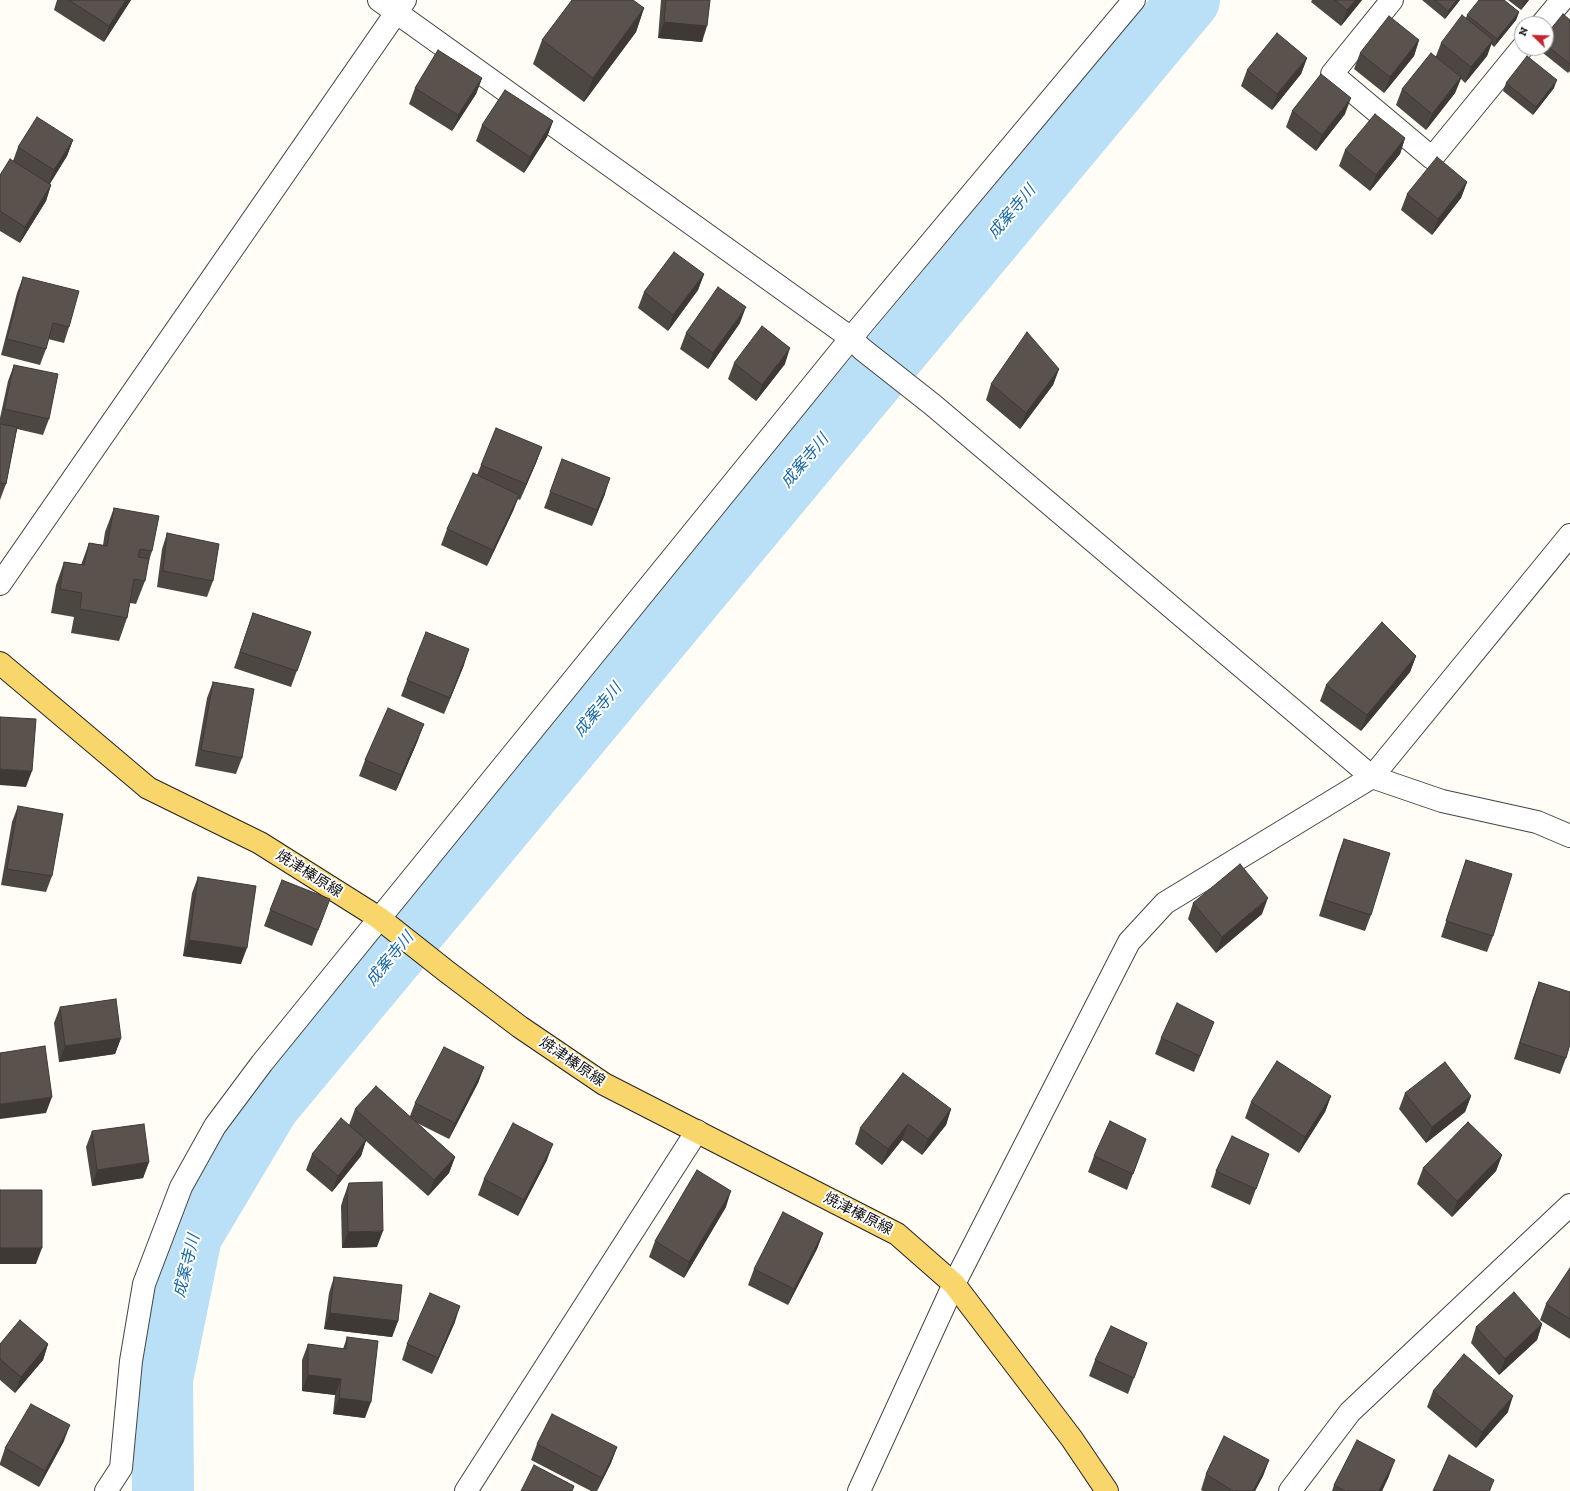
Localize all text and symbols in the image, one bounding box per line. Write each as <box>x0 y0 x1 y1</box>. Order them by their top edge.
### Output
north arrow <box>1514 16 1554 56</box>
text: N <box>1516 25 1531 38</box>
water label: 成案寺川 <box>984 181 1040 243</box>
water label: 成案寺川 <box>777 430 833 492</box>
water label: 成案寺川 <box>570 679 626 741</box>
street label: 焼津榛原線 <box>272 846 346 902</box>
water label: 成案寺川 <box>362 928 418 990</box>
street label: 焼津榛原線 <box>536 1034 608 1090</box>
street label: 焼津榛原線 <box>821 1189 895 1239</box>
water label: 成案寺川 <box>170 1233 204 1299</box>

